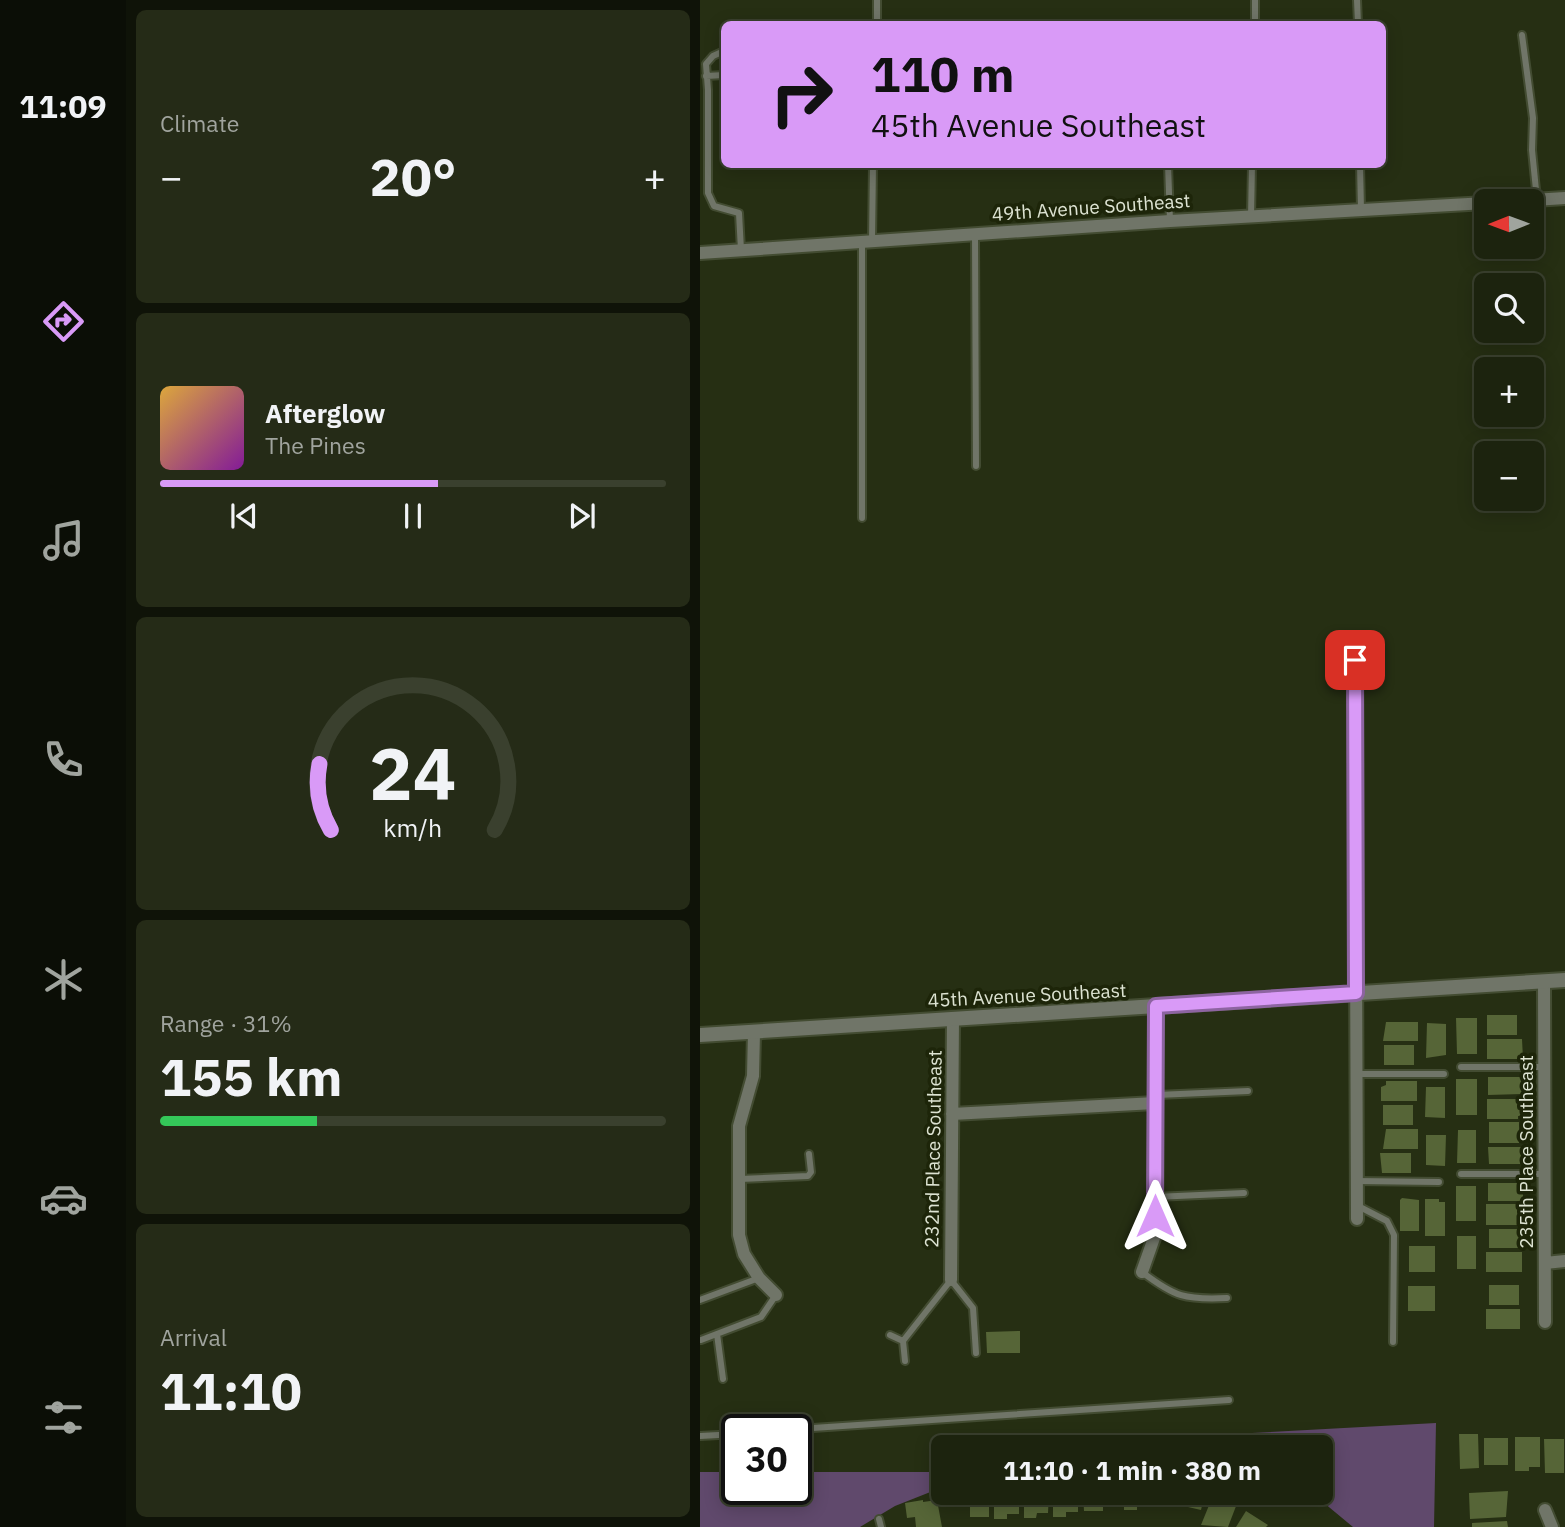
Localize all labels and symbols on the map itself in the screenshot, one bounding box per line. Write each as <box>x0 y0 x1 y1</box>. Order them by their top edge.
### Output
street label: 49th Avenue Southeast <box>991 188 1191 226</box>
north arrow <box>1474 189 1544 259</box>
pin <box>1325 630 1385 690</box>
street label: 45th Avenue Southeast <box>927 978 1127 1012</box>
street label: 232nd Place Southeast <box>919 1050 947 1248</box>
street label: 235th Place Southeast <box>1514 1055 1538 1249</box>
position arrow <box>1118 1179 1192 1253</box>
speed limit sign: 30 <box>721 1414 812 1505</box>

